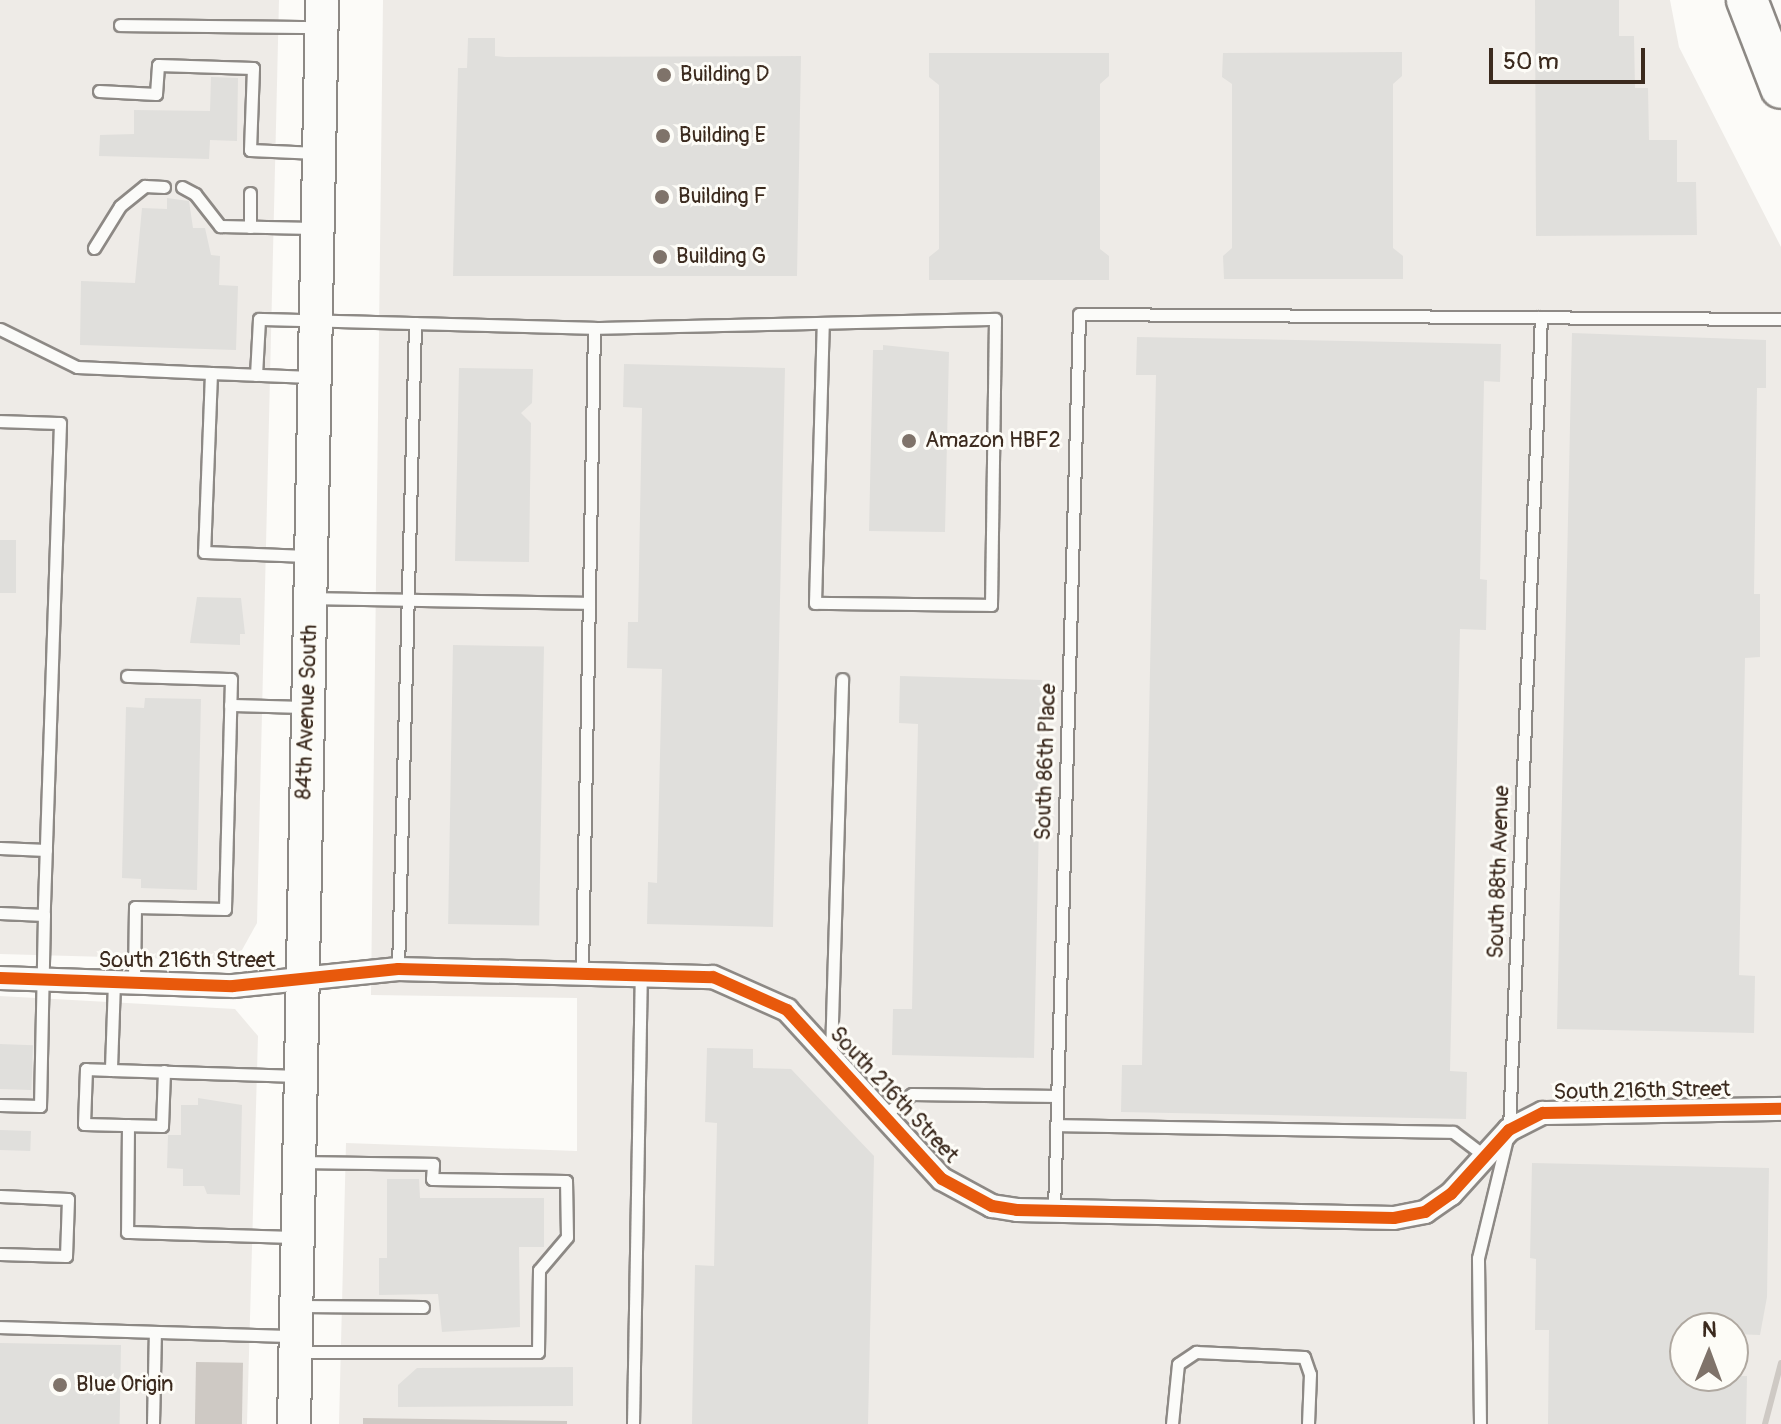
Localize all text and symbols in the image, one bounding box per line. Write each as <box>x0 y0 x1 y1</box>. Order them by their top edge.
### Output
scale bar <box>1493 32 1649 82</box>
text: 50 m <box>1503 47 1559 76</box>
place label: Building D <box>680 62 769 88</box>
marker: Building D <box>655 66 673 84</box>
place label: Building E <box>679 123 766 149</box>
marker: Building E <box>654 127 672 145</box>
place label: Building F <box>678 184 767 210</box>
marker: Building F <box>653 188 671 206</box>
place label: Building G <box>676 244 766 270</box>
marker: Building G <box>651 248 669 266</box>
place label: Amazon HBF2 <box>925 428 1061 454</box>
marker: Amazon HBF2 <box>900 432 918 450</box>
street label: 84th Avenue South <box>291 624 323 800</box>
street label: South 86th Place <box>1030 683 1062 841</box>
street label: South 88th Avenue <box>1483 785 1515 959</box>
street label: South 216th Street <box>99 948 275 974</box>
street label: South 216th Street <box>824 1021 964 1169</box>
street label: South 216th Street <box>1553 1076 1731 1106</box>
north arrow <box>1669 1312 1749 1392</box>
text: N <box>1702 1316 1717 1344</box>
place label: Blue Origin <box>76 1372 173 1398</box>
marker: Blue Origin <box>51 1376 69 1394</box>

